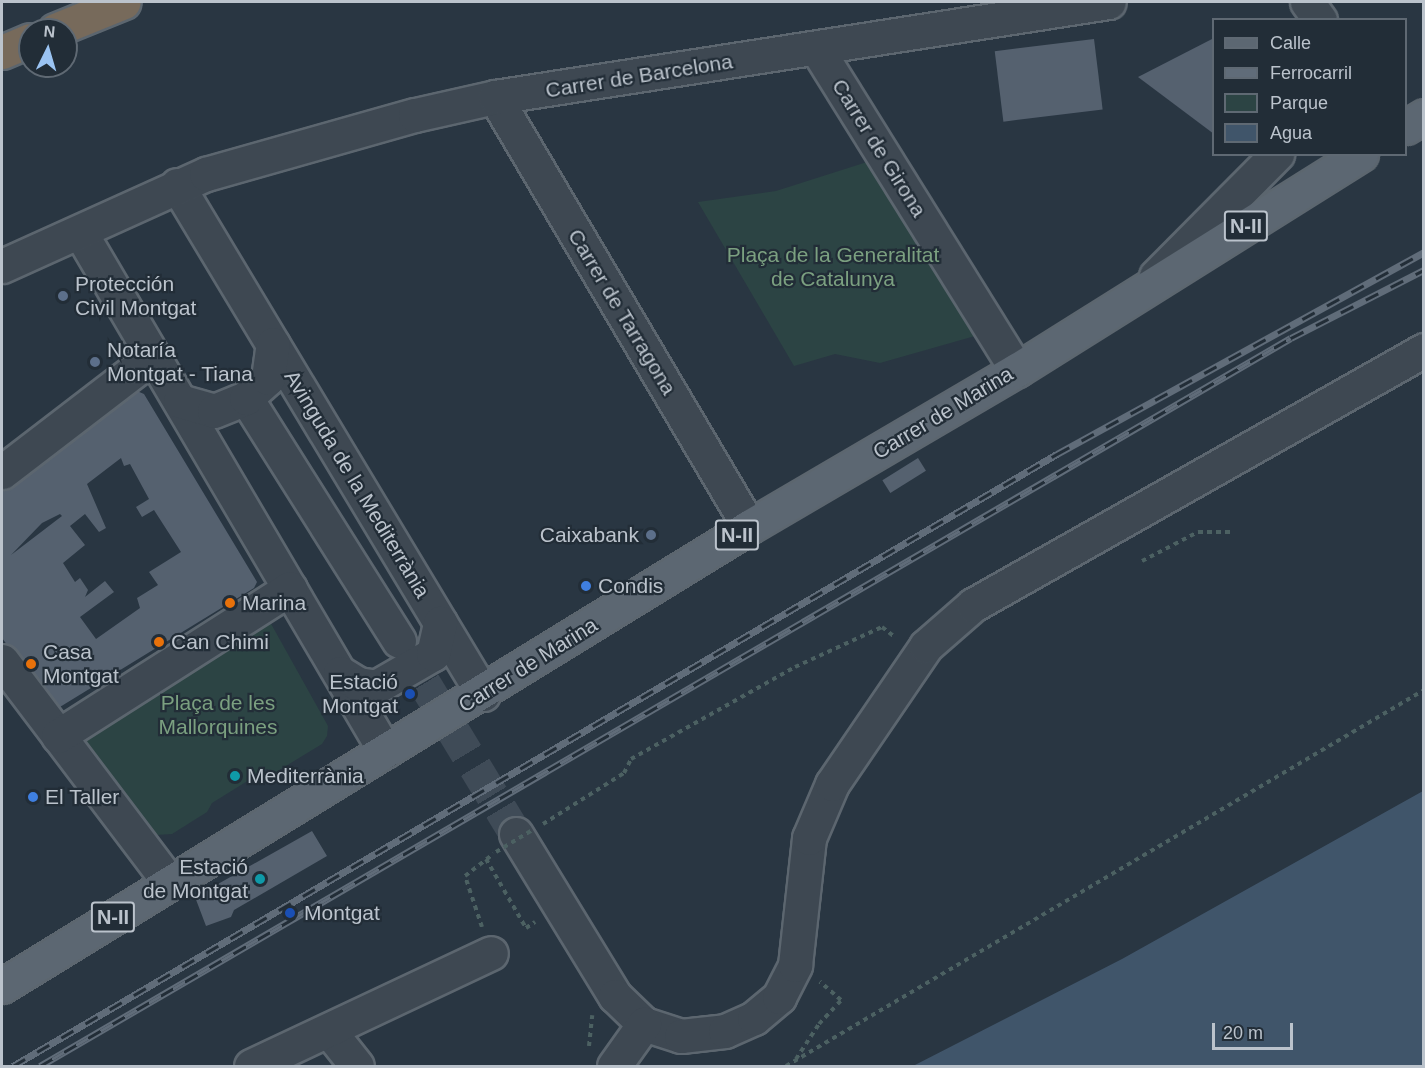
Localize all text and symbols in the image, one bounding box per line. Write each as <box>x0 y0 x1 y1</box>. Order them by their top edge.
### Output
north arrow <box>18 18 78 78</box>
legend <box>1212 18 1407 156</box>
text: N <box>43 23 56 41</box>
text: Calle <box>1270 33 1311 53</box>
street label: Carrer de Barcelona <box>544 49 734 103</box>
text: Ferrocarril <box>1270 63 1352 83</box>
street label: Carrer de Girona <box>827 75 931 221</box>
text: Parque <box>1270 93 1328 113</box>
text: Agua <box>1270 123 1312 143</box>
road number: N-II <box>1224 209 1268 243</box>
street label: Carrer de Tarragona <box>563 224 681 400</box>
park label: Plaça de la Generalitat de Catalunya <box>727 242 939 292</box>
place label: Protección Civil Montgat <box>75 271 196 321</box>
marker: Protección Civil Montgat <box>56 289 70 303</box>
place label: Notaría Montgat - Tiana <box>107 337 253 387</box>
marker: Notaría Montgat - Tiana <box>88 355 102 369</box>
street label: Carrer de Marina <box>868 361 1018 465</box>
street label: Avinguda de la Mediterrània <box>279 366 435 602</box>
road number: N-II <box>714 518 760 552</box>
place label: Caixabank <box>540 522 639 548</box>
marker: Caixabank <box>644 528 658 542</box>
place label: Condis <box>598 573 663 599</box>
marker: Condis <box>579 579 593 593</box>
place label: Marina <box>242 590 306 616</box>
marker: Marina <box>223 596 237 610</box>
street label: Carrer de Marina <box>454 612 602 718</box>
place label: Can Chimi <box>171 629 269 655</box>
marker: Can Chimi <box>152 635 166 649</box>
place label: Casa Montgat <box>43 639 119 689</box>
marker: Casa Montgat <box>24 657 38 671</box>
place label: Estació Montgat <box>322 669 398 719</box>
marker: Estació Montgat <box>403 687 417 701</box>
park label: Plaça de les Mallorquines <box>158 690 278 740</box>
place label: Mediterrània <box>247 763 364 789</box>
marker: Mediterrània <box>228 769 242 783</box>
place label: El Taller <box>45 784 120 810</box>
marker: El Taller <box>26 790 40 804</box>
place label: Estació de Montgat <box>143 854 248 904</box>
marker: Estació de Montgat <box>253 872 267 886</box>
road number: N-II <box>90 900 136 934</box>
place label: Montgat <box>304 900 380 926</box>
marker: Montgat <box>281 904 299 922</box>
scale bar <box>1215 1011 1296 1049</box>
text: 20 m <box>1223 1023 1263 1043</box>

